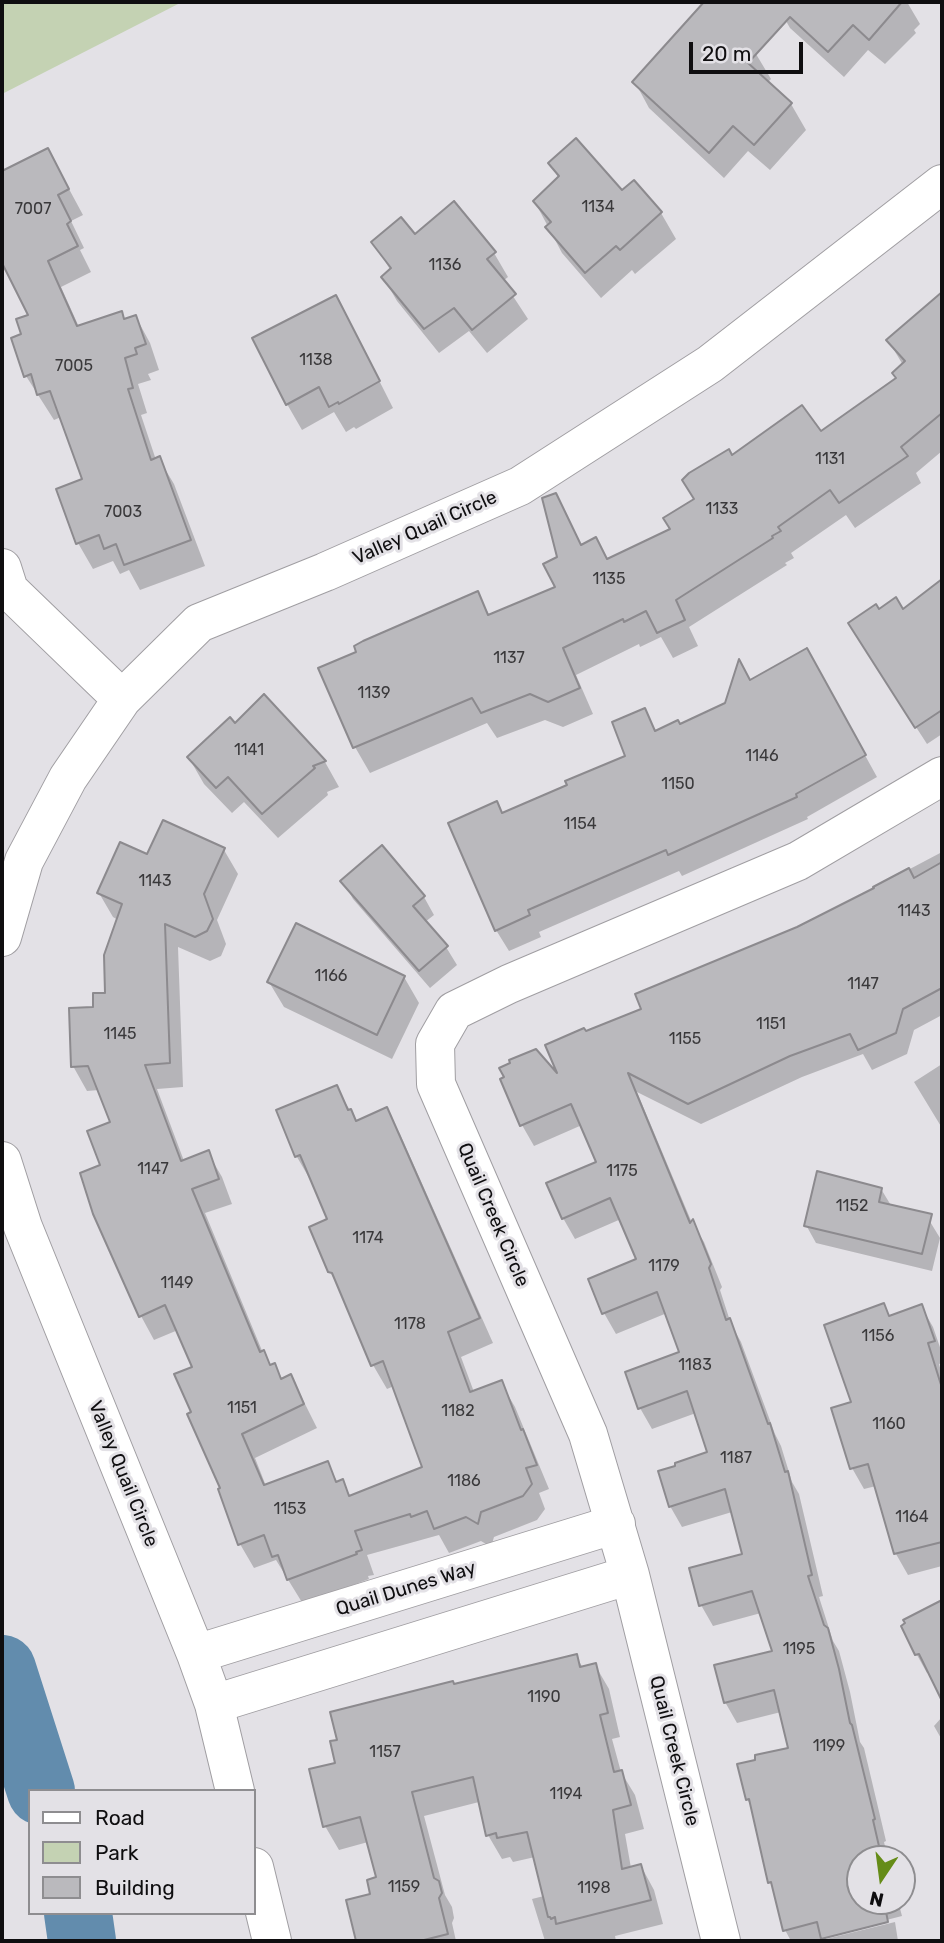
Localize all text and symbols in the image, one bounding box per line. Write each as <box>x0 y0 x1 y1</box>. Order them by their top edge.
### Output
scale bar <box>692 28 806 72</box>
text: 20 m <box>702 41 751 66</box>
house number: 1134 <box>581 197 615 217</box>
house number: 7007 <box>15 199 51 219</box>
house number: 1136 <box>429 255 461 275</box>
house number: 1138 <box>299 350 333 370</box>
house number: 7005 <box>55 356 93 376</box>
house number: 1131 <box>815 449 845 469</box>
street label: Valley Quail Circle <box>349 486 501 570</box>
house number: 1133 <box>706 499 738 519</box>
house number: 7003 <box>104 502 142 522</box>
house number: 1135 <box>593 569 625 589</box>
house number: 1137 <box>493 648 525 668</box>
house number: 1139 <box>358 683 390 703</box>
house number: 1141 <box>234 740 264 760</box>
house number: 1146 <box>745 746 779 766</box>
house number: 1150 <box>661 774 695 794</box>
house number: 1154 <box>563 814 597 834</box>
house number: 1143 <box>138 871 172 891</box>
house number: 1143 <box>897 901 931 921</box>
house number: 1166 <box>315 966 347 986</box>
house number: 1147 <box>847 974 879 994</box>
house number: 1151 <box>756 1014 786 1034</box>
house number: 1145 <box>103 1024 137 1044</box>
house number: 1155 <box>669 1029 701 1049</box>
street label: Quail Creek Circle <box>452 1140 534 1290</box>
house number: 1147 <box>137 1159 169 1179</box>
house number: 1175 <box>606 1161 638 1181</box>
house number: 1152 <box>836 1196 868 1216</box>
house number: 1174 <box>352 1228 384 1248</box>
house number: 1179 <box>648 1256 680 1276</box>
house number: 1149 <box>161 1273 193 1293</box>
house number: 1178 <box>394 1314 426 1334</box>
house number: 1156 <box>862 1326 894 1346</box>
house number: 1183 <box>678 1355 712 1375</box>
street label: Valley Quail Circle <box>83 1398 163 1550</box>
house number: 1151 <box>227 1398 257 1418</box>
house number: 1182 <box>441 1401 475 1421</box>
house number: 1160 <box>872 1414 906 1434</box>
house number: 1187 <box>720 1448 752 1468</box>
house number: 1186 <box>447 1471 481 1491</box>
house number: 1153 <box>274 1499 306 1519</box>
house number: 1164 <box>895 1507 929 1527</box>
street label: Quail Dunes Way <box>333 1557 479 1621</box>
house number: 1195 <box>783 1639 815 1659</box>
street label: Quail Creek Circle <box>644 1673 704 1829</box>
house number: 1190 <box>527 1687 561 1707</box>
house number: 1199 <box>813 1736 845 1756</box>
house number: 1157 <box>369 1742 401 1762</box>
house number: 1194 <box>550 1784 582 1804</box>
legend <box>28 1789 256 1915</box>
text: Road <box>95 1805 145 1830</box>
text: Park <box>95 1840 139 1865</box>
north arrow <box>846 1845 916 1915</box>
text: Building <box>95 1875 175 1900</box>
house number: 1159 <box>388 1877 420 1897</box>
house number: 1198 <box>577 1878 611 1898</box>
text: N <box>867 1886 886 1912</box>

